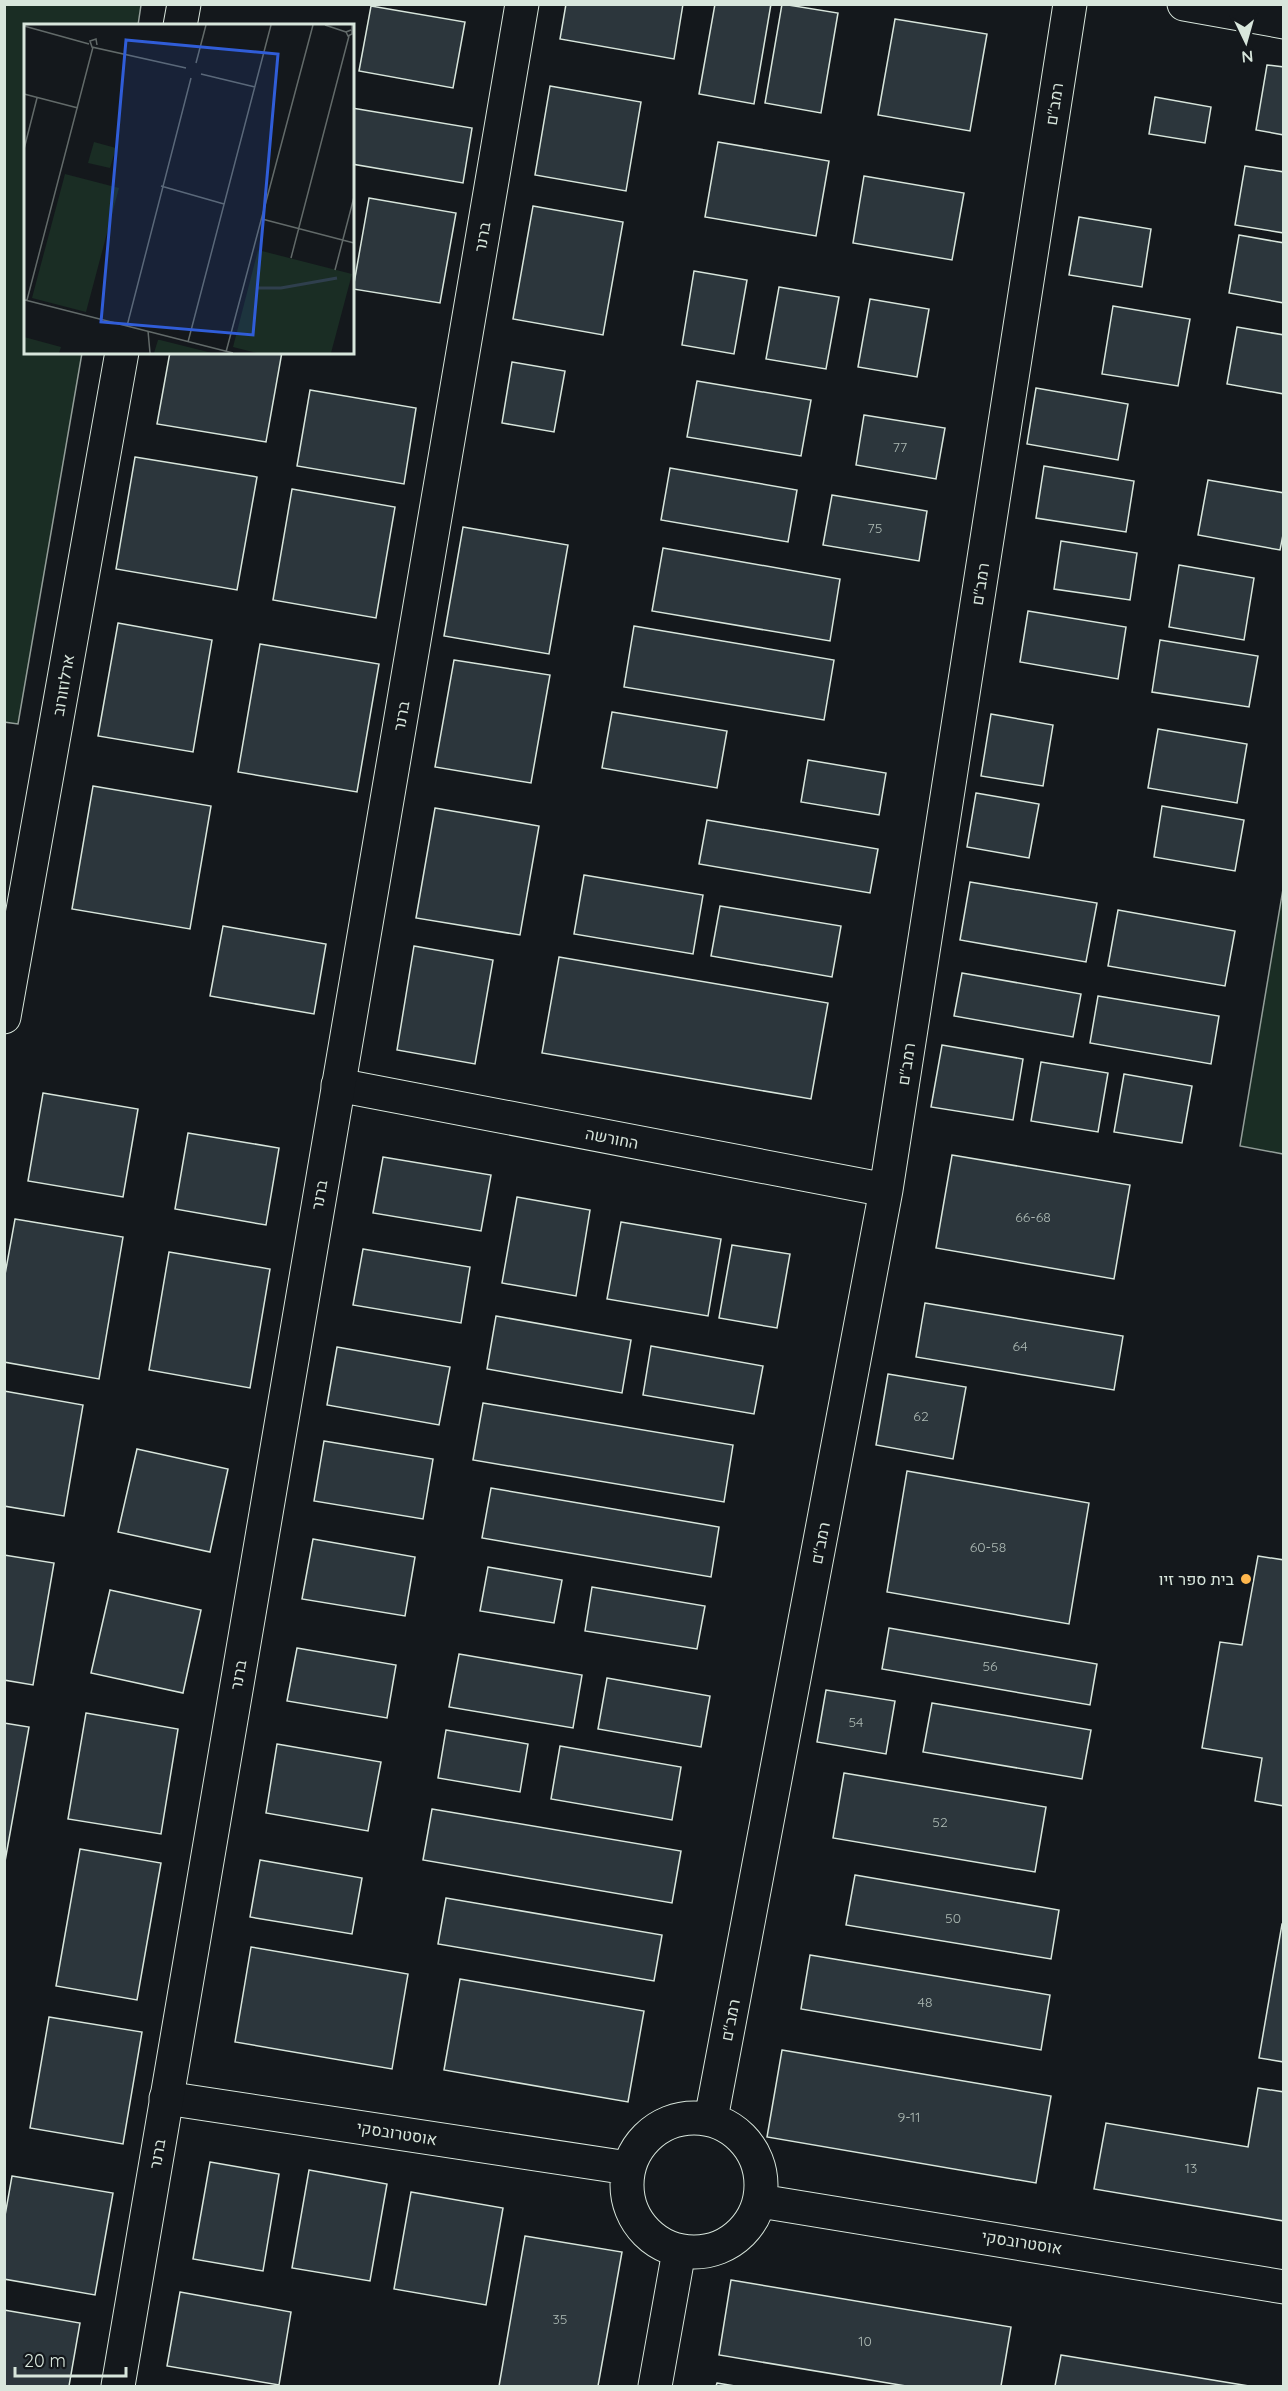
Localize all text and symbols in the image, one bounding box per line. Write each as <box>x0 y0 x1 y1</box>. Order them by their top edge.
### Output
north arrow <box>1216 12 1276 72</box>
inset map <box>24 24 354 354</box>
text: N <box>1241 46 1254 67</box>
street label: רמב"ם <box>1041 81 1067 127</box>
street label: ברנר <box>470 220 495 253</box>
house number: 77 <box>893 438 907 456</box>
house number: 75 <box>868 519 882 537</box>
street label: רמב"ם <box>967 561 993 607</box>
street label: ארלוזורוב <box>48 653 78 717</box>
street label: ברנר <box>389 699 414 732</box>
street label: רמב"ם <box>893 1041 919 1087</box>
street label: החורשה <box>584 1123 640 1153</box>
street label: ברנר <box>307 1178 332 1211</box>
house number: 66-68 <box>1015 1208 1051 1226</box>
house number: 64 <box>1012 1337 1028 1355</box>
house number: 62 <box>913 1407 929 1425</box>
street label: רמב"ם <box>806 1520 834 1566</box>
house number: 60-58 <box>970 1538 1006 1556</box>
place label: בית ספר זיו <box>1159 1569 1235 1589</box>
marker: בית ספר זיו <box>1239 1572 1253 1586</box>
house number: 56 <box>982 1657 998 1675</box>
street label: ברנר <box>226 1658 251 1691</box>
house number: 54 <box>848 1713 864 1731</box>
house number: 52 <box>932 1813 948 1831</box>
house number: 50 <box>945 1909 961 1927</box>
house number: 48 <box>918 1993 932 2011</box>
street label: רמב"ם <box>716 1997 744 2043</box>
house number: 9-11 <box>898 2108 920 2126</box>
street label: אוסטרובסקי <box>355 2117 439 2149</box>
street label: ברנר <box>145 2137 170 2170</box>
house number: 13 <box>1185 2159 1197 2177</box>
street label: אוסטרובסקי <box>980 2226 1064 2258</box>
house number: 35 <box>553 2310 567 2328</box>
house number: 10 <box>858 2332 872 2350</box>
scale bar <box>15 2340 126 2378</box>
text: 20 m <box>24 2349 66 2372</box>

